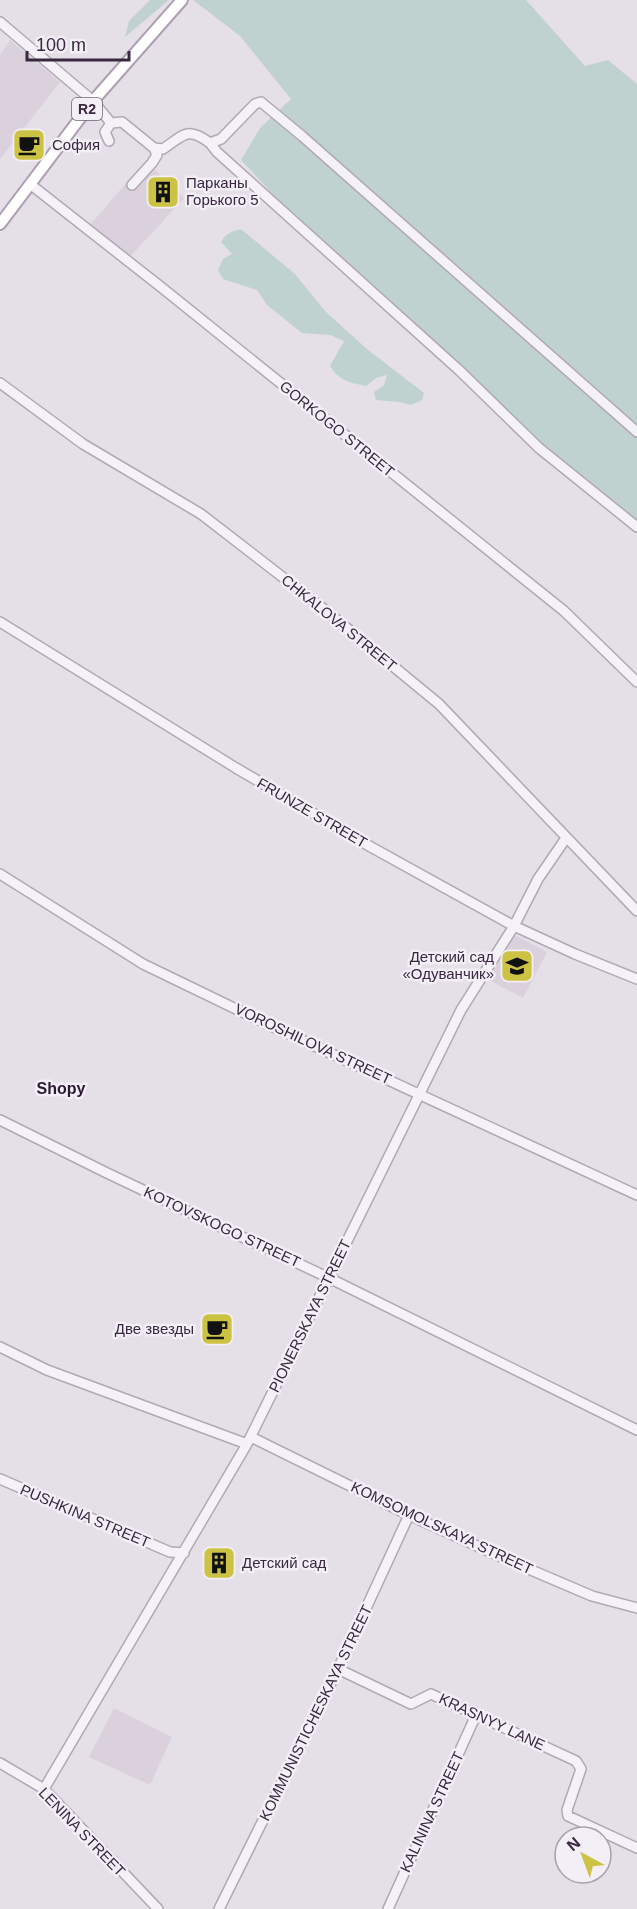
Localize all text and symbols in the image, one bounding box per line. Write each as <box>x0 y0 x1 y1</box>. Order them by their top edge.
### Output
scale bar <box>27 24 129 62</box>
text: 100 m <box>36 35 86 55</box>
road number: R2 <box>72 98 102 120</box>
cafe icon: София <box>11 127 47 163</box>
place label: София <box>52 136 100 153</box>
building icon: Парканы Горького 5 <box>145 174 181 210</box>
place label: Парканы Горького 5 <box>186 174 259 208</box>
street label: GORKOGO STREET <box>277 377 398 480</box>
street label: CHKALOVA STREET <box>278 571 400 674</box>
street label: FRUNZE STREET <box>254 774 370 851</box>
place label: Детский сад «Одуванчик» <box>403 948 494 982</box>
school or university icon: Детский сад «Одуванчик» <box>499 948 535 984</box>
street label: VOROSHILOVA STREET <box>232 1000 394 1087</box>
district label: Shopy <box>37 1080 86 1097</box>
street label: KOTOVSKOGO STREET <box>141 1183 303 1270</box>
street label: PIONERSKAYA STREET <box>265 1237 354 1395</box>
cafe icon: Две звезды <box>199 1311 235 1347</box>
place label: Две звезды <box>115 1320 194 1337</box>
street label: KOMSOMOLSKAYA STREET <box>349 1478 536 1577</box>
street label: PUSHKINA STREET <box>18 1481 153 1551</box>
building icon: Детский сад <box>201 1545 237 1581</box>
place label: Детский сад <box>242 1554 327 1571</box>
street label: KOMMUNISTICHESKAYA STREET <box>256 1602 375 1823</box>
street label: KRASNYY LANE <box>437 1690 548 1754</box>
street label: KALININA STREET <box>396 1749 467 1875</box>
street label: LENINA STREET <box>36 1784 129 1880</box>
north arrow <box>553 1825 613 1885</box>
text: N <box>564 1834 583 1854</box>

